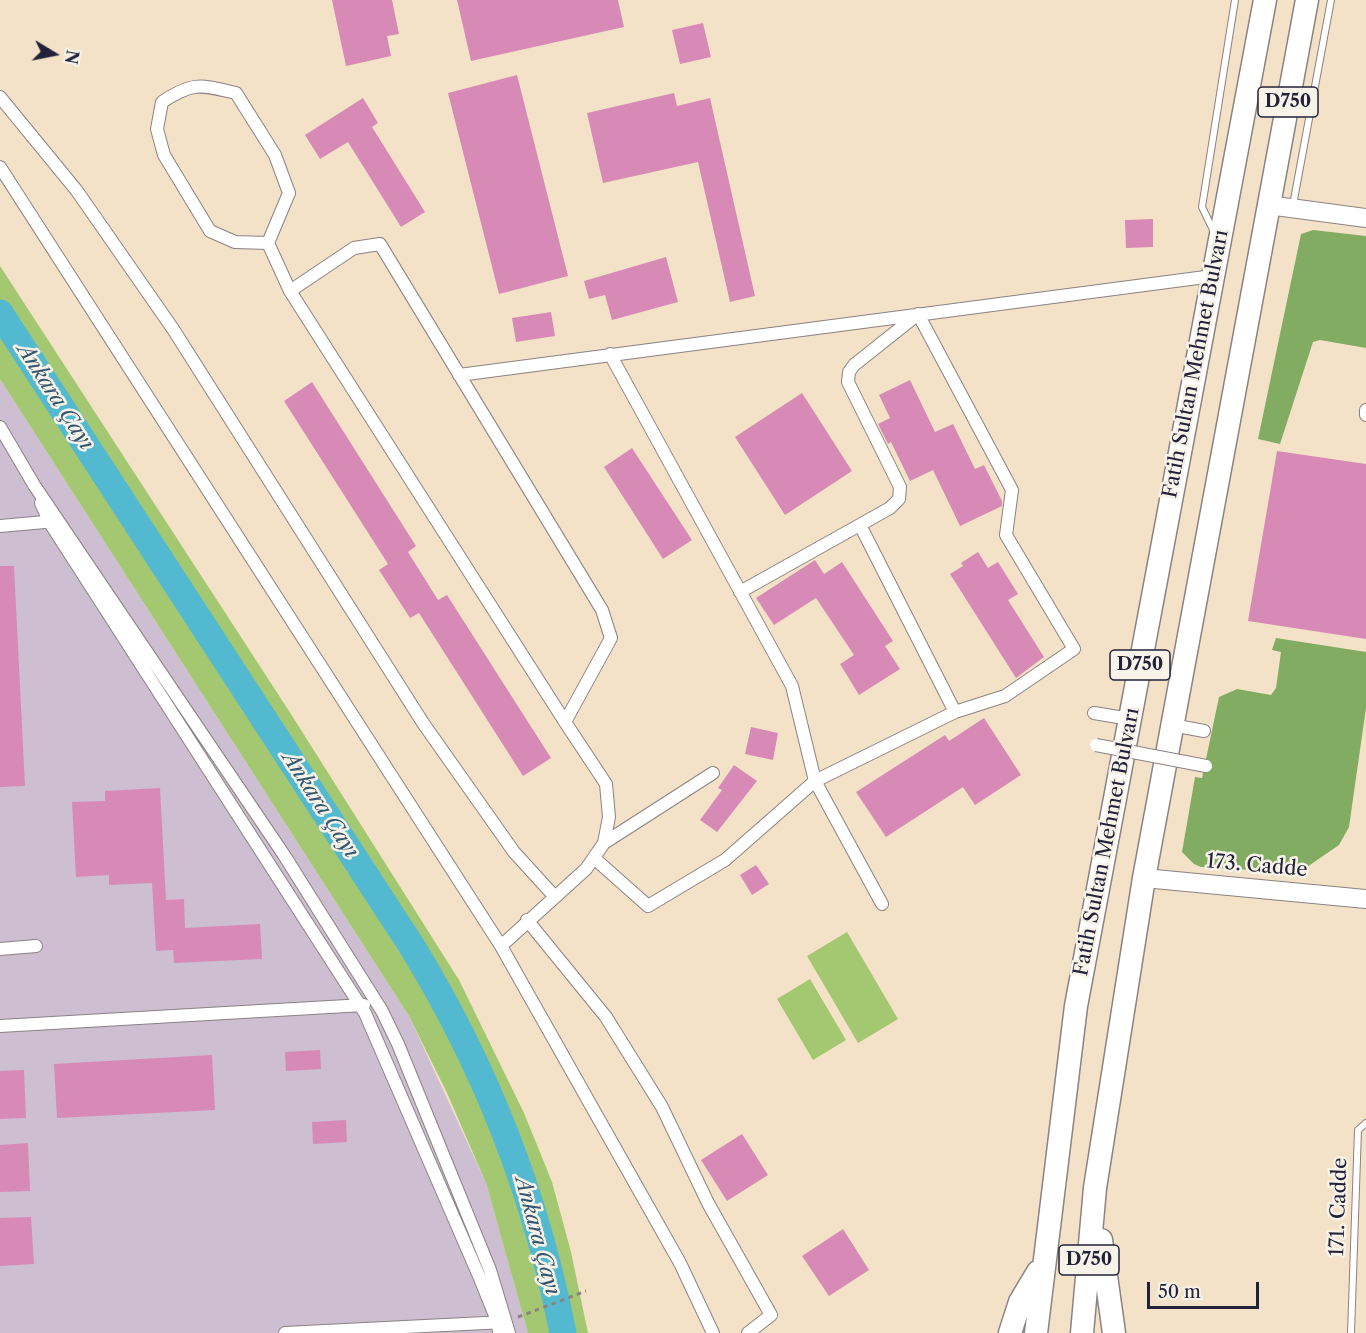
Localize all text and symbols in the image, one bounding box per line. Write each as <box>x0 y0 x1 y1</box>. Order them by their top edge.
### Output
north arrow <box>24 24 84 84</box>
text: N <box>61 49 83 66</box>
road number: D750 <box>1258 87 1318 117</box>
street label: Fatih Sultan Mehmet Bulvarı <box>1158 228 1234 500</box>
water label: Ankara Çayı <box>11 339 99 455</box>
road number: D750 <box>1110 650 1170 680</box>
street label: Fatih Sultan Mehmet Bulvarı <box>1069 706 1145 978</box>
water label: Ankara Çayı <box>276 747 364 863</box>
street label: 173. Cadde <box>1205 850 1309 882</box>
street label: 171. Cadde <box>1325 1157 1353 1257</box>
water label: Ankara Çayı <box>509 1174 565 1298</box>
road number: D750 <box>1059 1245 1119 1275</box>
scale bar <box>1150 1270 1262 1308</box>
text: 50 m <box>1158 1281 1201 1303</box>

